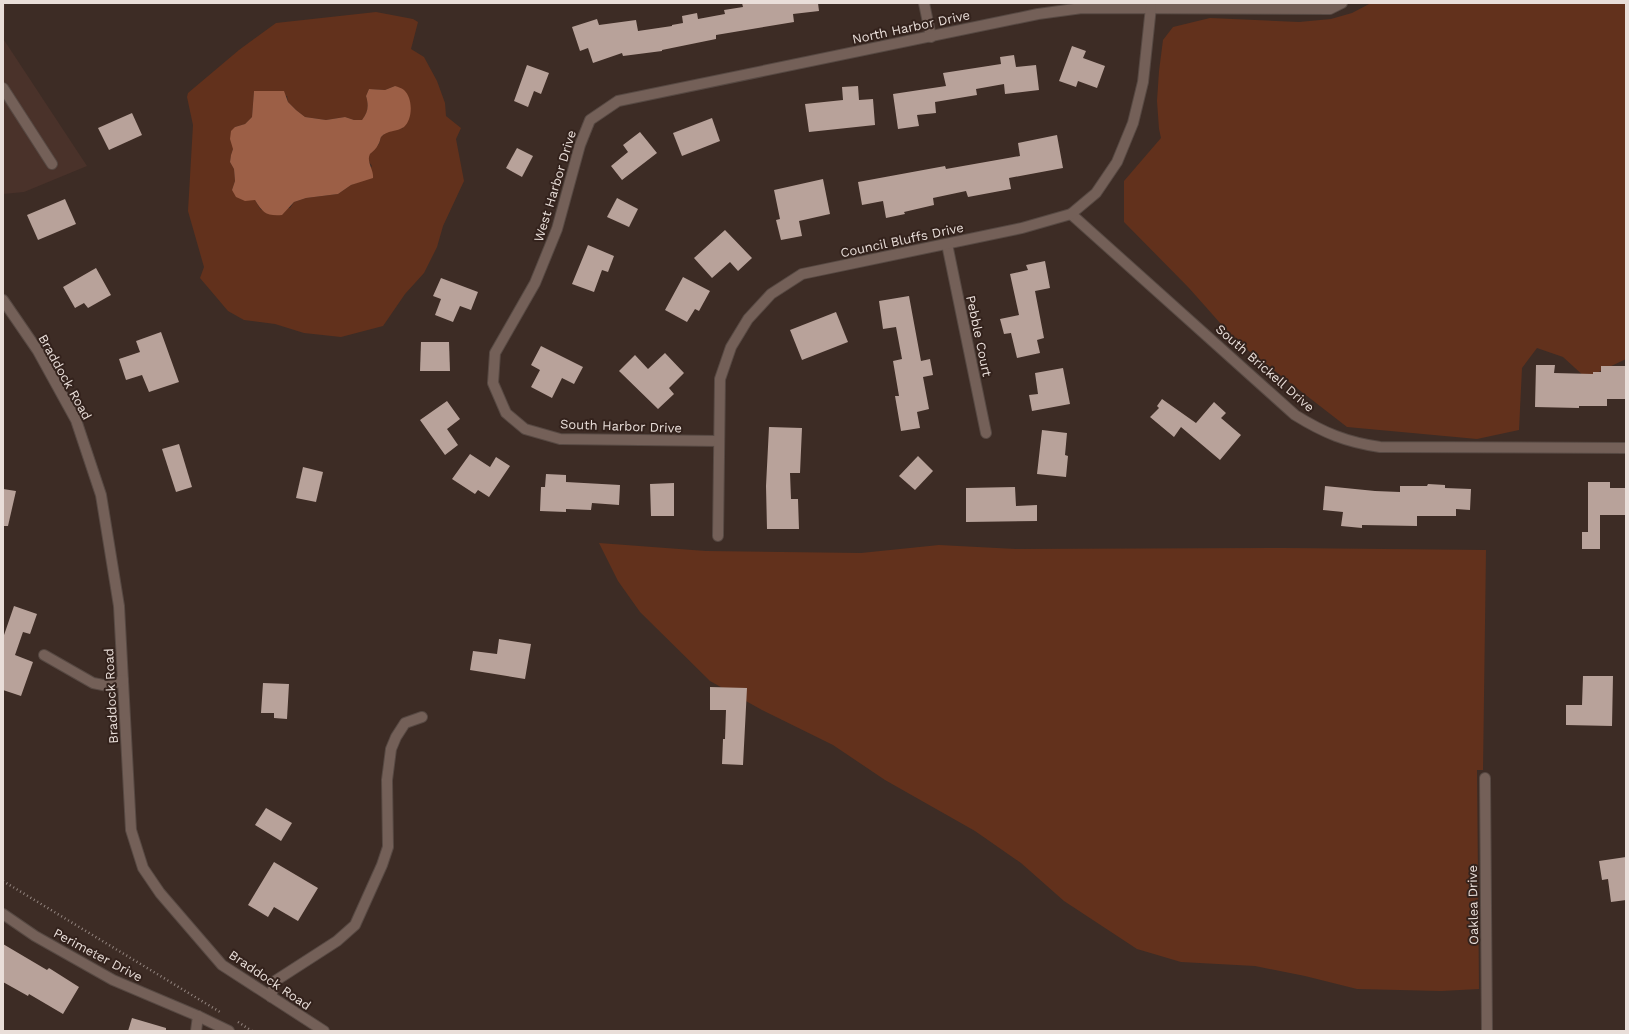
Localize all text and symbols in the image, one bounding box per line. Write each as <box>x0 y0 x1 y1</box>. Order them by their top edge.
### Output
street label: North Harbor Drive <box>851 7 971 47</box>
street label: West Harbor Drive <box>531 128 579 244</box>
street label: Council Bluffs Drive <box>839 220 965 260</box>
street label: Pebble Court <box>963 294 995 379</box>
street label: South Brickell Drive <box>1213 321 1317 415</box>
street label: Braddock Road <box>35 332 95 422</box>
street label: South Harbor Drive <box>560 416 682 436</box>
street label: Braddock Road <box>101 648 121 744</box>
street label: Oaklea Drive <box>1465 865 1481 945</box>
street label: Perimeter Drive <box>51 925 145 985</box>
street label: Braddock Road <box>226 947 314 1013</box>

